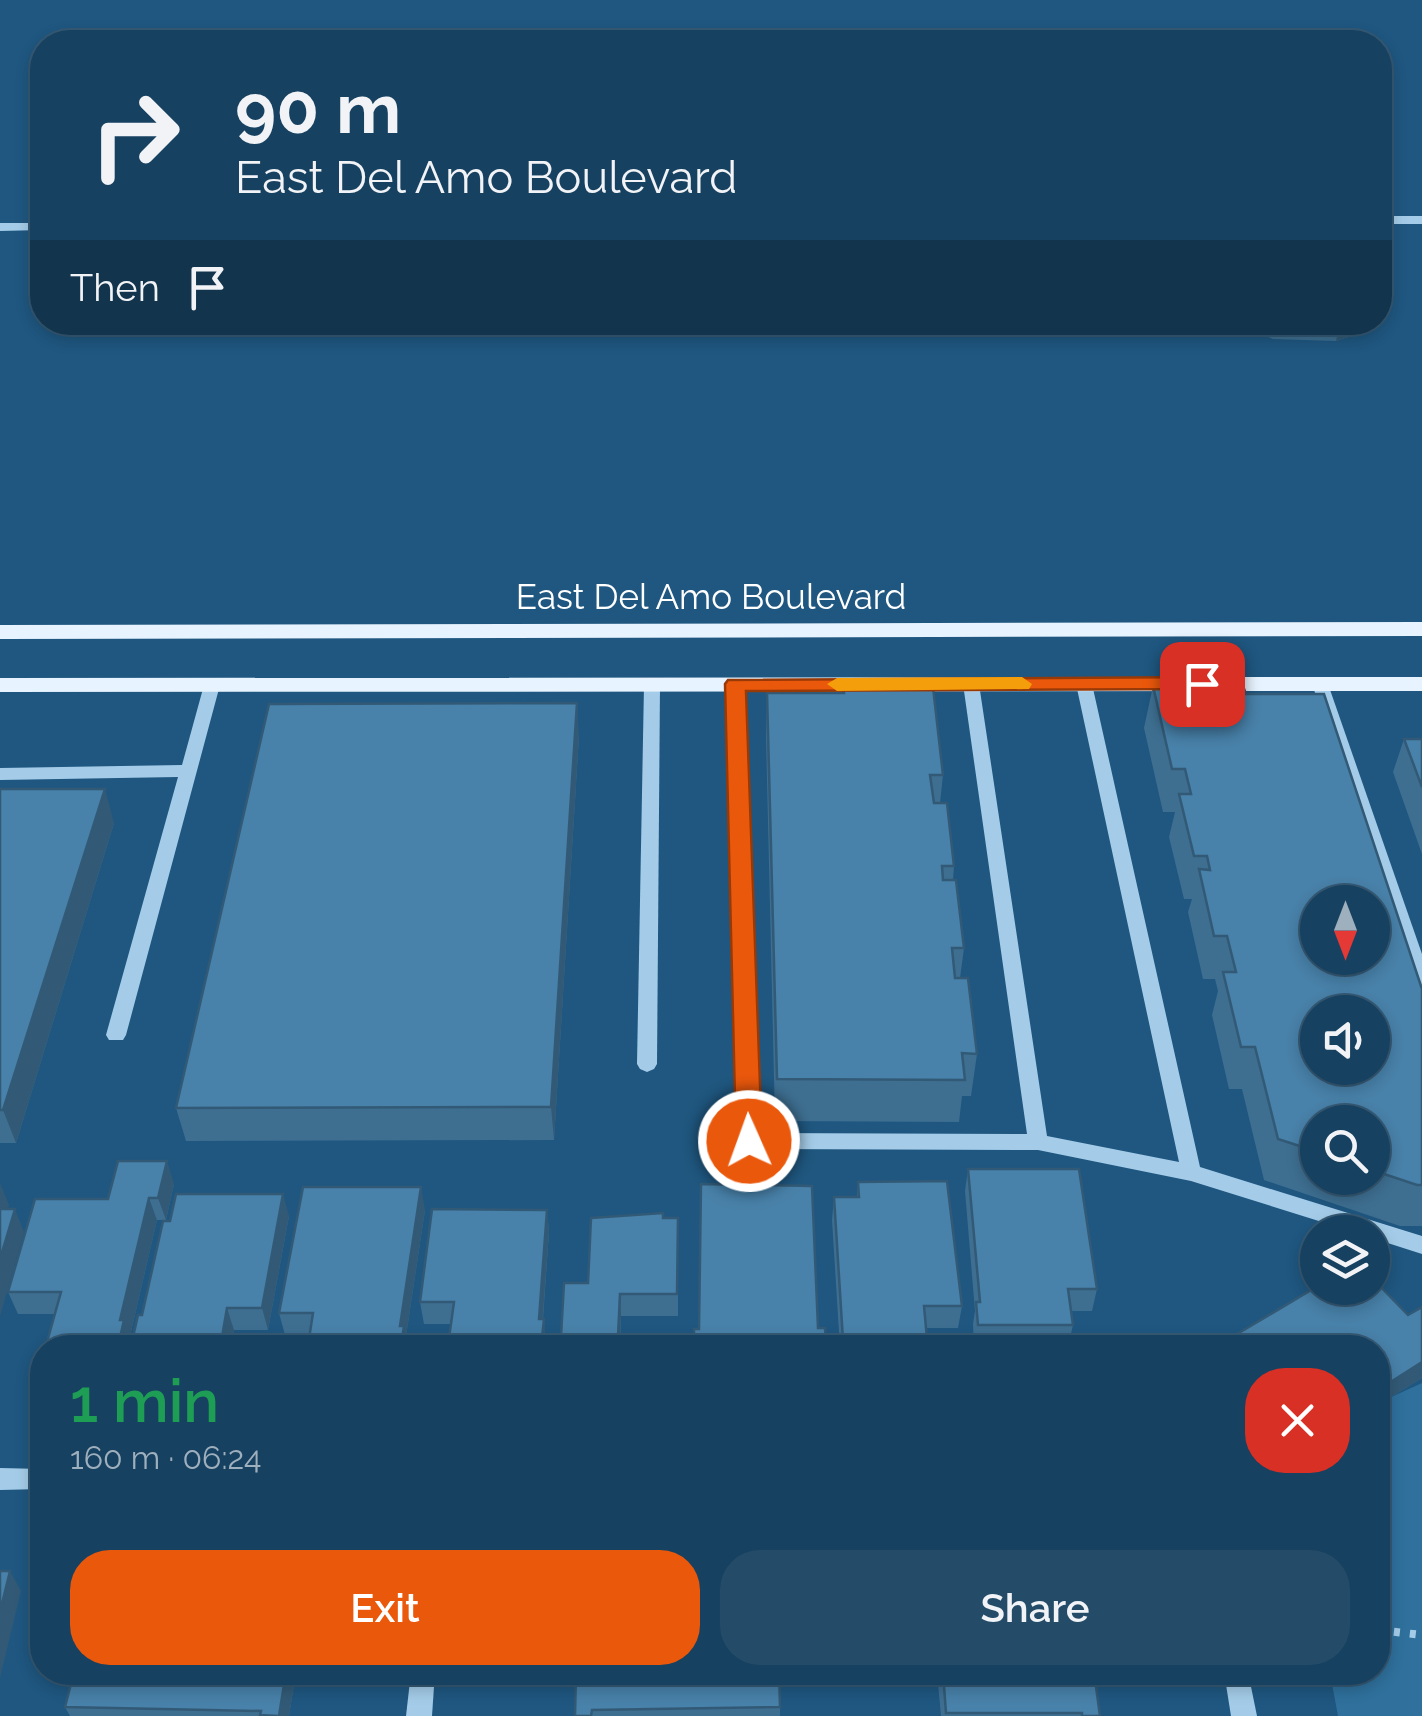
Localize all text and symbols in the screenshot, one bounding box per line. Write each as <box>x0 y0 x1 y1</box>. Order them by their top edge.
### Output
text: 90 m <box>235 67 401 149</box>
icon: right <box>70 70 200 200</box>
text: East Del Amo Boulevard <box>235 151 737 204</box>
icon: arrive <box>180 260 235 315</box>
text: Then <box>70 265 160 310</box>
street label: East Del Amo Boulevard <box>516 576 906 617</box>
pin <box>1160 642 1245 727</box>
icon: arrive <box>1175 657 1230 712</box>
north arrow <box>1300 885 1390 975</box>
map controls <box>1300 885 1390 1305</box>
button: sound <box>1300 995 1390 1085</box>
position arrow <box>697 1089 801 1193</box>
button: search <box>1300 1105 1390 1195</box>
button: layers <box>1300 1215 1390 1305</box>
text: 1 min <box>70 1366 219 1436</box>
button: close <box>1245 1368 1350 1473</box>
text: 160 m · 06:24 <box>70 1439 262 1476</box>
button: Exit <box>70 1550 700 1665</box>
button: Share <box>720 1550 1350 1665</box>

